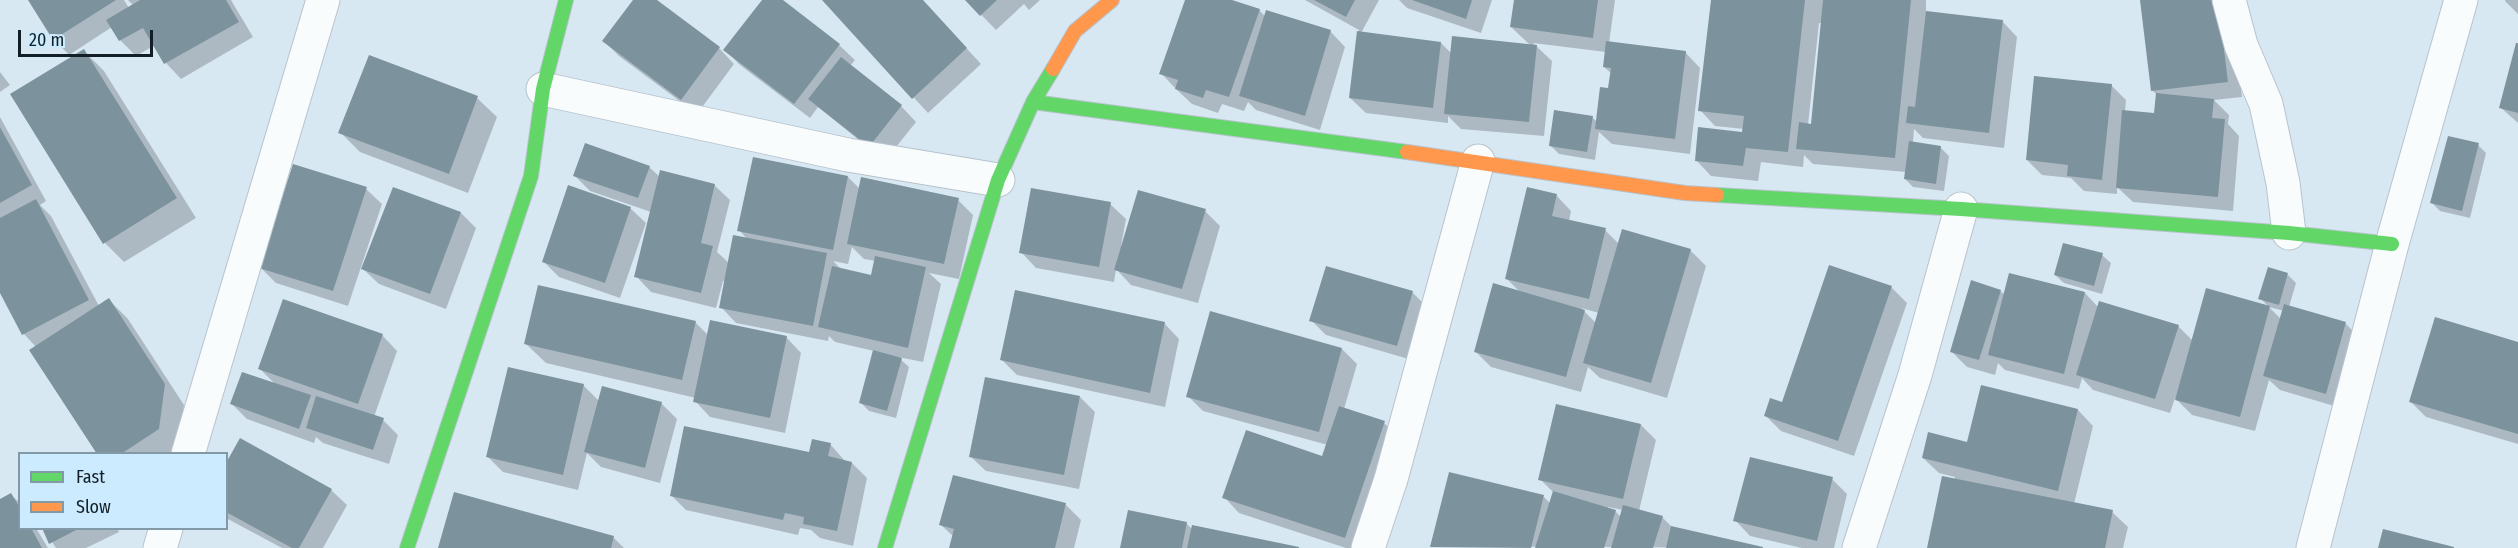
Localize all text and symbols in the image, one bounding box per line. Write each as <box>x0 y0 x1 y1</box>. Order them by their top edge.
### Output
scale bar <box>21 18 156 56</box>
text: 20 m <box>29 29 64 51</box>
legend <box>18 452 228 530</box>
text: Fast <box>76 466 105 488</box>
text: Slow <box>76 496 111 518</box>

